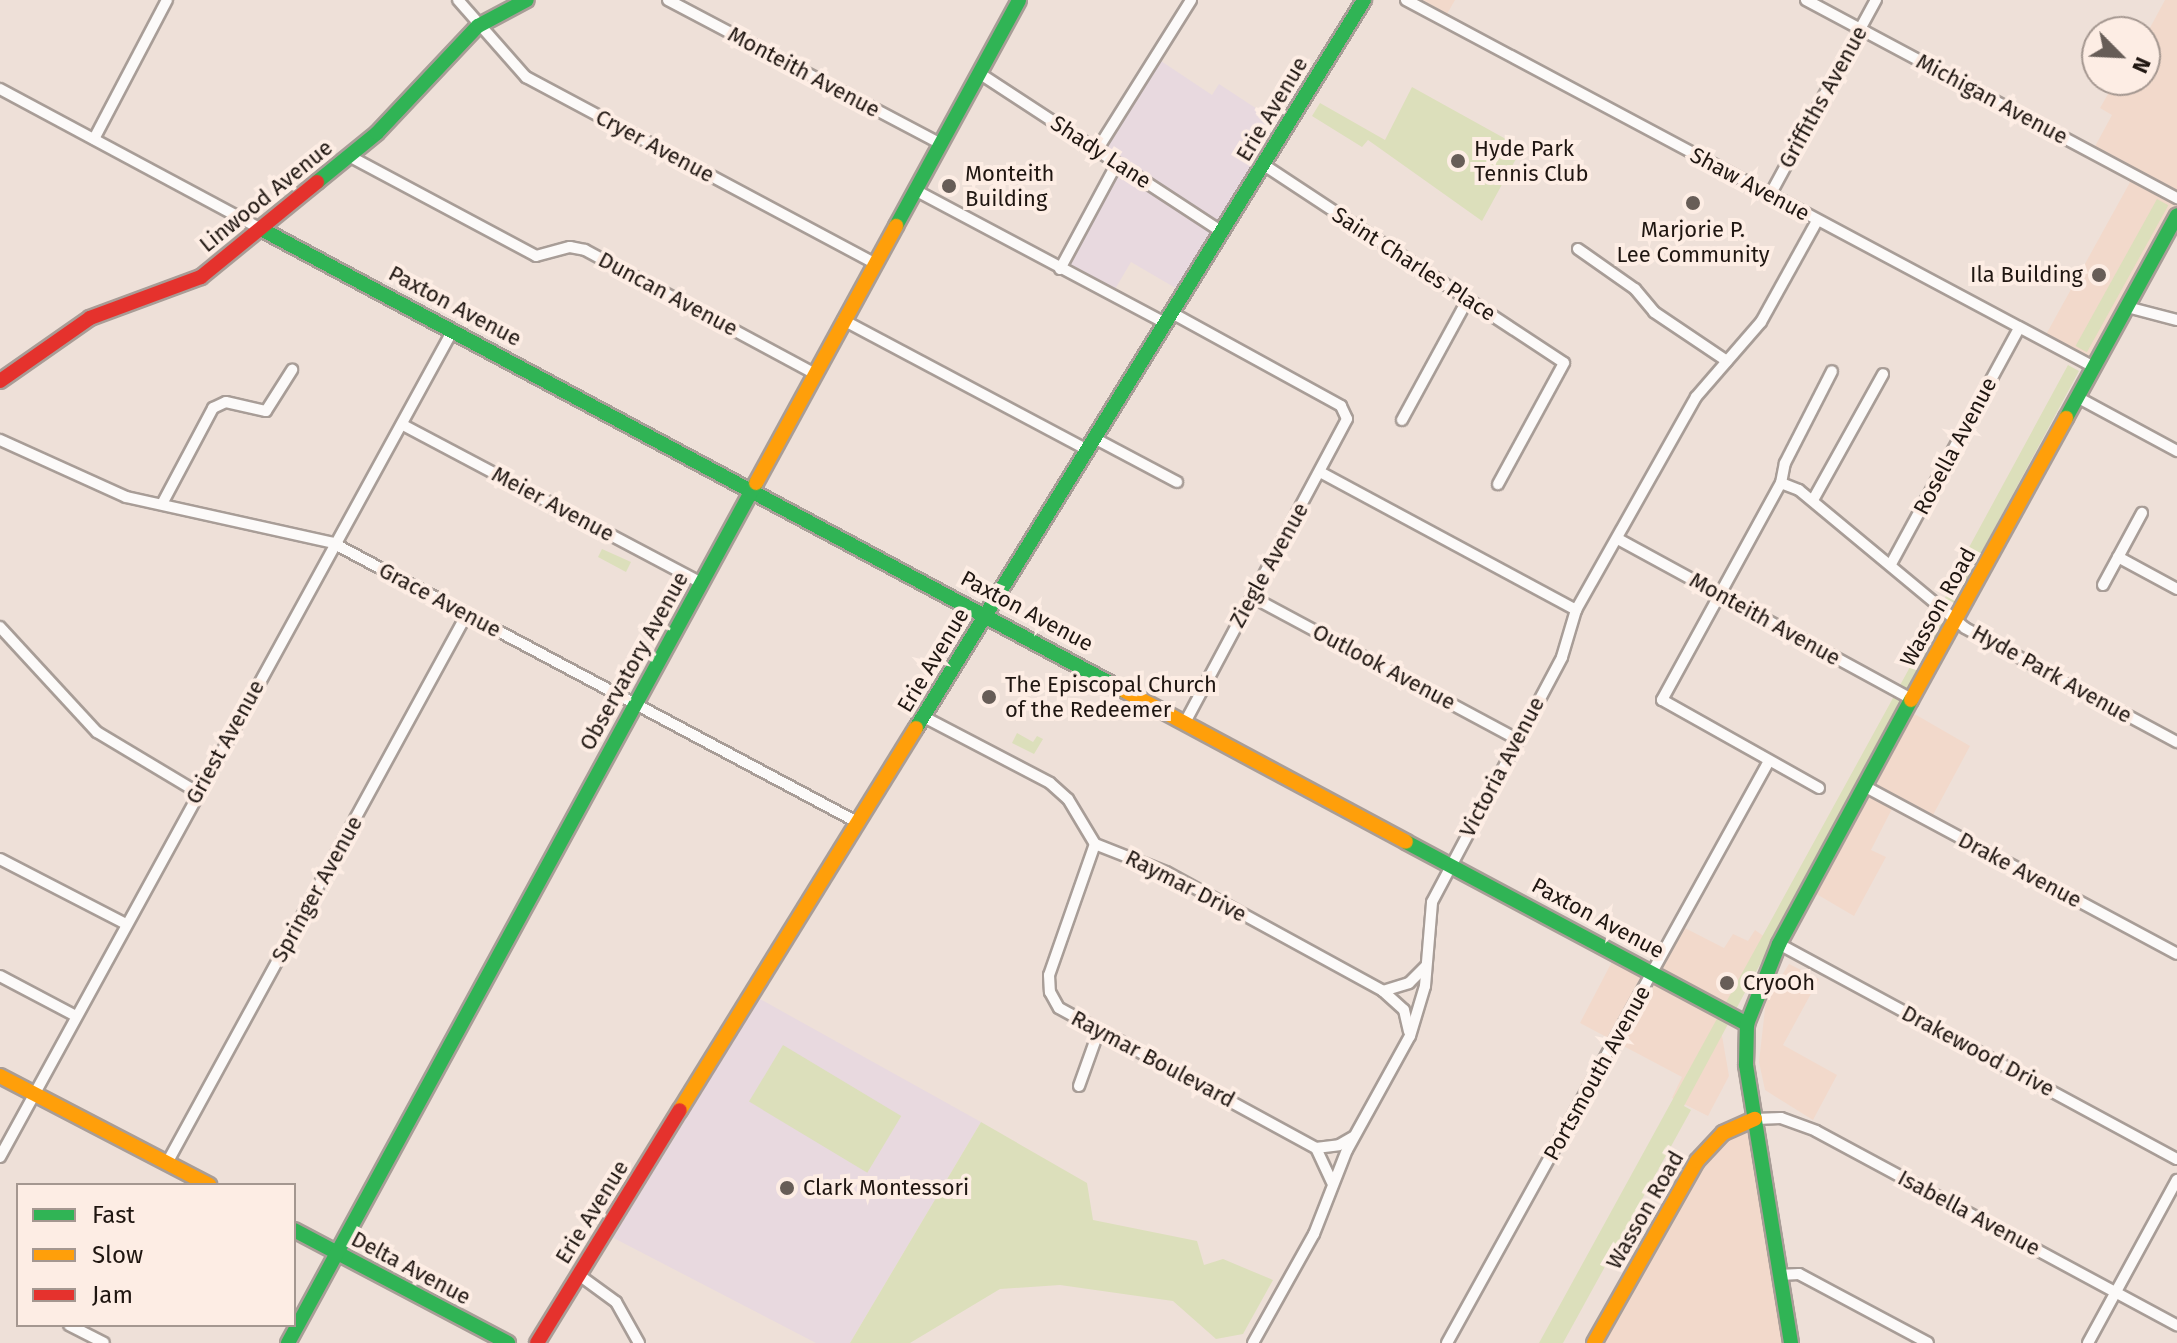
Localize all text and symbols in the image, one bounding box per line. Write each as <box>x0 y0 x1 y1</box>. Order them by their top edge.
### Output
north arrow <box>2081 16 2161 96</box>
street label: Monteith Avenue <box>723 21 885 123</box>
street label: Griffiths Avenue <box>1773 21 1873 173</box>
street label: Michigan Avenue <box>1912 48 2072 150</box>
street label: Erie Avenue <box>1231 52 1313 166</box>
text: N <box>2126 53 2157 77</box>
street label: Cryer Avenue <box>591 104 719 188</box>
street label: Shady Lane <box>1046 110 1156 194</box>
street label: Linwood Avenue <box>194 134 338 258</box>
place label: Hyde Park Tennis Club <box>1474 135 1589 186</box>
street label: Shaw Avenue <box>1686 142 1814 226</box>
marker: Hyde Park Tennis Club <box>1449 152 1467 170</box>
place label: Monteith Building <box>965 160 1054 212</box>
marker: Monteith Building <box>940 177 958 195</box>
marker: Marjorie P. Lee Community <box>1684 194 1702 212</box>
street label: Saint Charles Place <box>1327 201 1501 327</box>
place label: Marjorie P. Lee Community <box>1616 216 1770 268</box>
street label: Duncan Avenue <box>594 246 742 342</box>
street label: Paxton Avenue <box>384 260 526 352</box>
place label: Ila Building <box>1970 262 2083 288</box>
marker: Ila Building <box>2090 266 2108 284</box>
street label: Rosella Avenue <box>1908 373 2002 519</box>
street label: Meier Avenue <box>487 461 619 547</box>
street label: Ziegle Avenue <box>1224 498 1314 632</box>
street label: Wasson Road <box>1894 543 1982 671</box>
street label: Grace Avenue <box>374 557 506 643</box>
street label: Paxton Avenue <box>956 565 1098 657</box>
street label: Observatory Avenue <box>574 567 694 755</box>
street label: Monteith Avenue <box>1685 567 1845 671</box>
street label: Erie Avenue <box>892 603 974 717</box>
street label: Outlook Avenue <box>1308 618 1460 716</box>
street label: Hyde Park Avenue <box>1967 619 2137 729</box>
place label: The Episcopal Church of the Redeemer <box>1005 671 1217 722</box>
street label: Griest Avenue <box>180 675 270 809</box>
marker: The Episcopal Church of the Redeemer <box>980 688 998 706</box>
street label: Victoria Avenue <box>1454 692 1550 842</box>
street label: Springer Avenue <box>266 811 368 967</box>
street label: Drake Avenue <box>1954 826 2086 914</box>
street label: Raymar Drive <box>1121 844 1251 928</box>
street label: Paxton Avenue <box>1527 872 1669 964</box>
place label: CryoOh <box>1743 970 1815 996</box>
marker: CryoOh <box>1718 974 1736 992</box>
street label: Portsmouth Avenue <box>1538 981 1656 1165</box>
street label: Drakewood Drive <box>1897 1000 2059 1102</box>
street label: Raymar Boulevard <box>1067 1005 1239 1113</box>
street label: Wasson Road <box>1601 1146 1689 1274</box>
street label: Erie Avenue <box>550 1155 634 1269</box>
street label: Isabella Avenue <box>1893 1164 2045 1262</box>
place label: Clark Montessori <box>803 1175 969 1201</box>
marker: Clark Montessori <box>778 1179 796 1197</box>
legend <box>16 1183 296 1327</box>
text: Fast <box>92 1201 135 1229</box>
street label: Delta Avenue <box>347 1226 475 1310</box>
text: Slow <box>92 1241 143 1269</box>
text: Jam <box>92 1281 133 1309</box>

